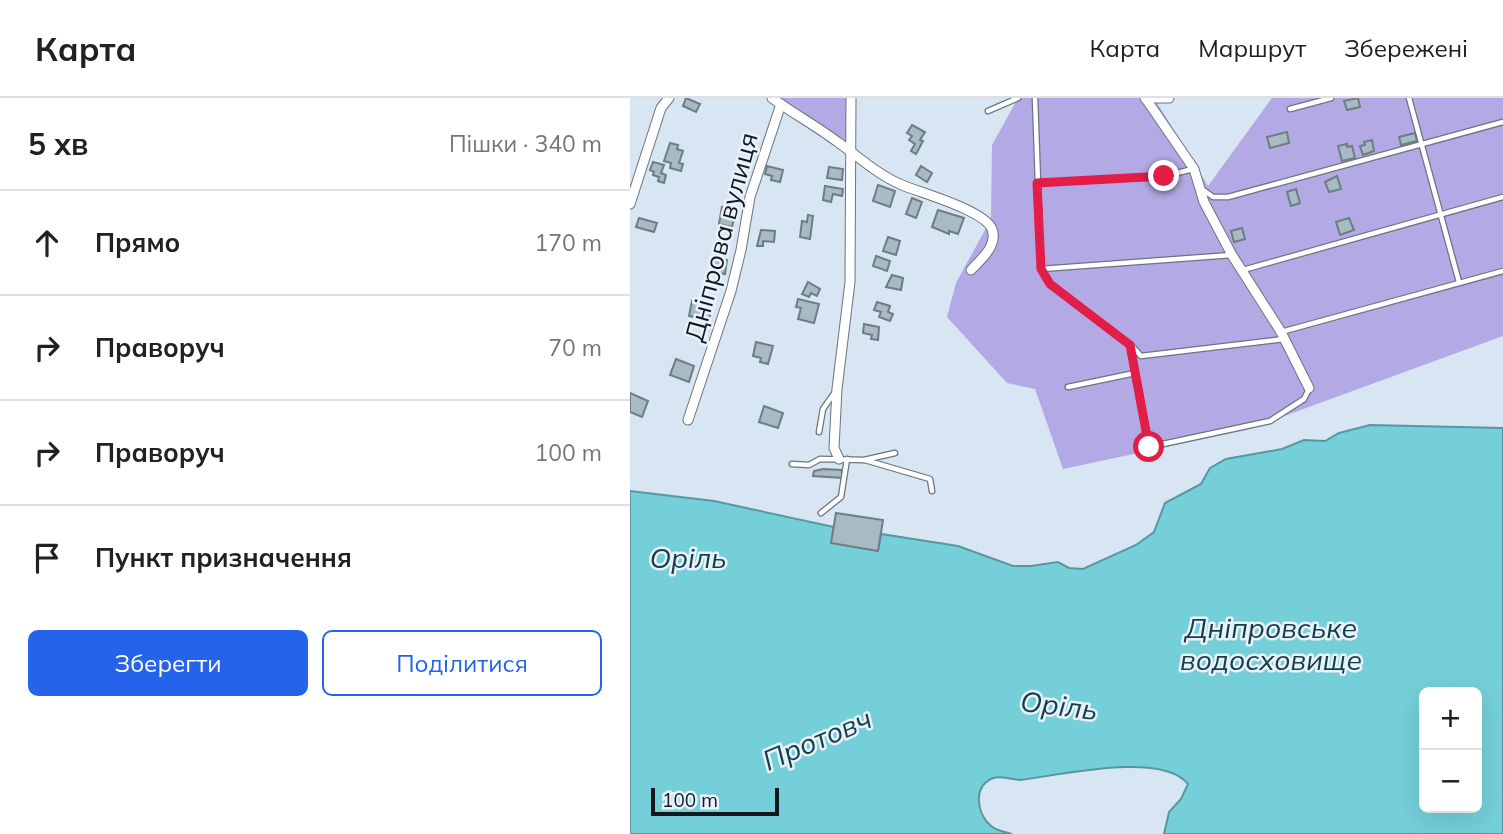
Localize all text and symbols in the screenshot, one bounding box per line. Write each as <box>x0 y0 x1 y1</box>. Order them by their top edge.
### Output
text: Карта <box>35 28 137 69</box>
text: Карта <box>1090 33 1160 63</box>
text: Маршрут <box>1198 33 1306 63</box>
text: Збережені <box>1344 33 1468 63</box>
text: 5 хв <box>28 125 88 163</box>
text: Пішки · 340 m <box>449 129 602 158</box>
street label: Дніпрова вулиця <box>677 129 765 345</box>
route end <box>1148 160 1179 191</box>
icon: ahead <box>28 224 66 262</box>
text: Прямо <box>95 226 180 259</box>
text: 170 m <box>534 228 602 257</box>
icon: right <box>28 329 66 367</box>
text: Праворуч <box>95 331 225 364</box>
text: 70 m <box>548 333 602 362</box>
route start <box>1133 431 1164 462</box>
icon: right <box>28 434 66 472</box>
text: Праворуч <box>95 436 225 469</box>
text: 100 m <box>534 438 602 467</box>
icon: arrive <box>28 539 66 577</box>
water label: Орiль <box>649 540 727 575</box>
text: Пункт призначення <box>95 541 352 574</box>
water label: Дніпровське водосховище <box>1180 610 1362 677</box>
button: Зберегти <box>28 630 308 696</box>
button: Поділитися <box>322 630 602 696</box>
water label: Оріль <box>1018 683 1100 727</box>
map controls <box>1419 687 1482 813</box>
button: + <box>1419 687 1482 750</box>
water label: Протовч <box>757 700 877 778</box>
button: − <box>1419 750 1482 813</box>
scale bar <box>651 785 779 817</box>
text: 100 m <box>662 788 718 812</box>

